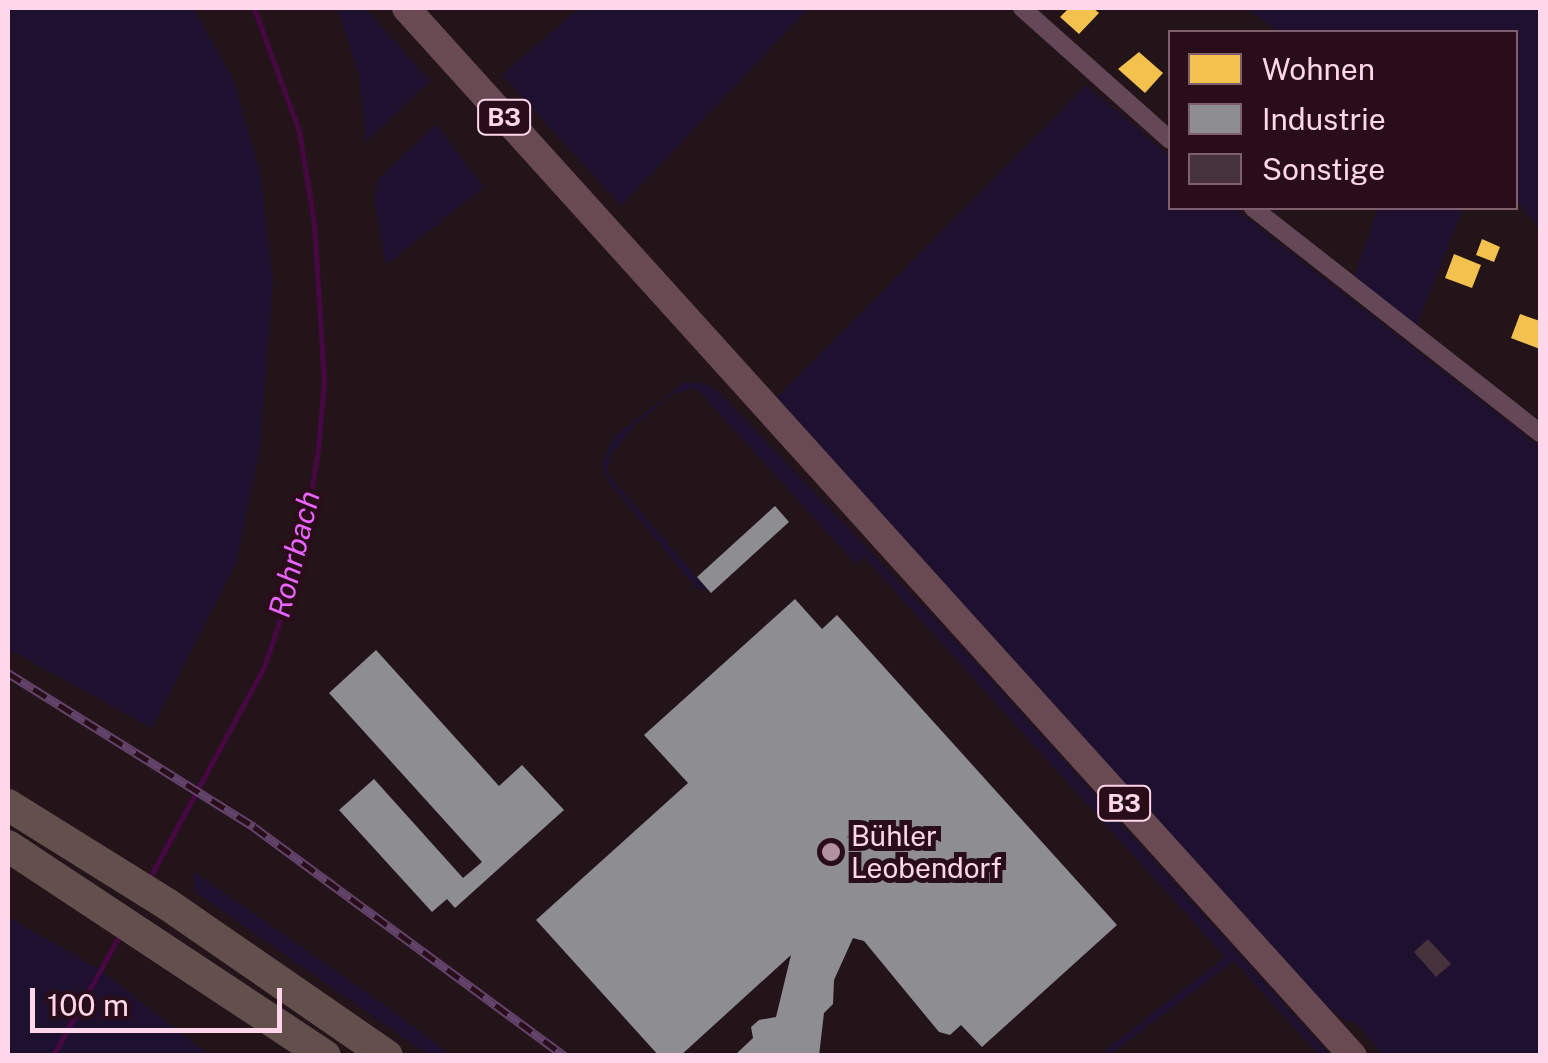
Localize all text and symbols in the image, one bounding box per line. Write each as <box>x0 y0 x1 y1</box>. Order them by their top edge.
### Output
legend <box>1168 30 1518 210</box>
text: Wohnen <box>1262 51 1375 87</box>
road number: B3 <box>476 97 532 137</box>
text: Industrie <box>1262 101 1386 137</box>
text: Sonstige <box>1262 151 1385 187</box>
water label: Rohrbach <box>261 487 327 621</box>
road number: B3 <box>1096 783 1152 823</box>
place label: Bühler Leobendorf <box>851 819 1002 885</box>
marker: Bühler Leobendorf <box>820 841 842 863</box>
scale bar <box>35 968 288 1030</box>
text: 100 m <box>47 987 129 1023</box>

